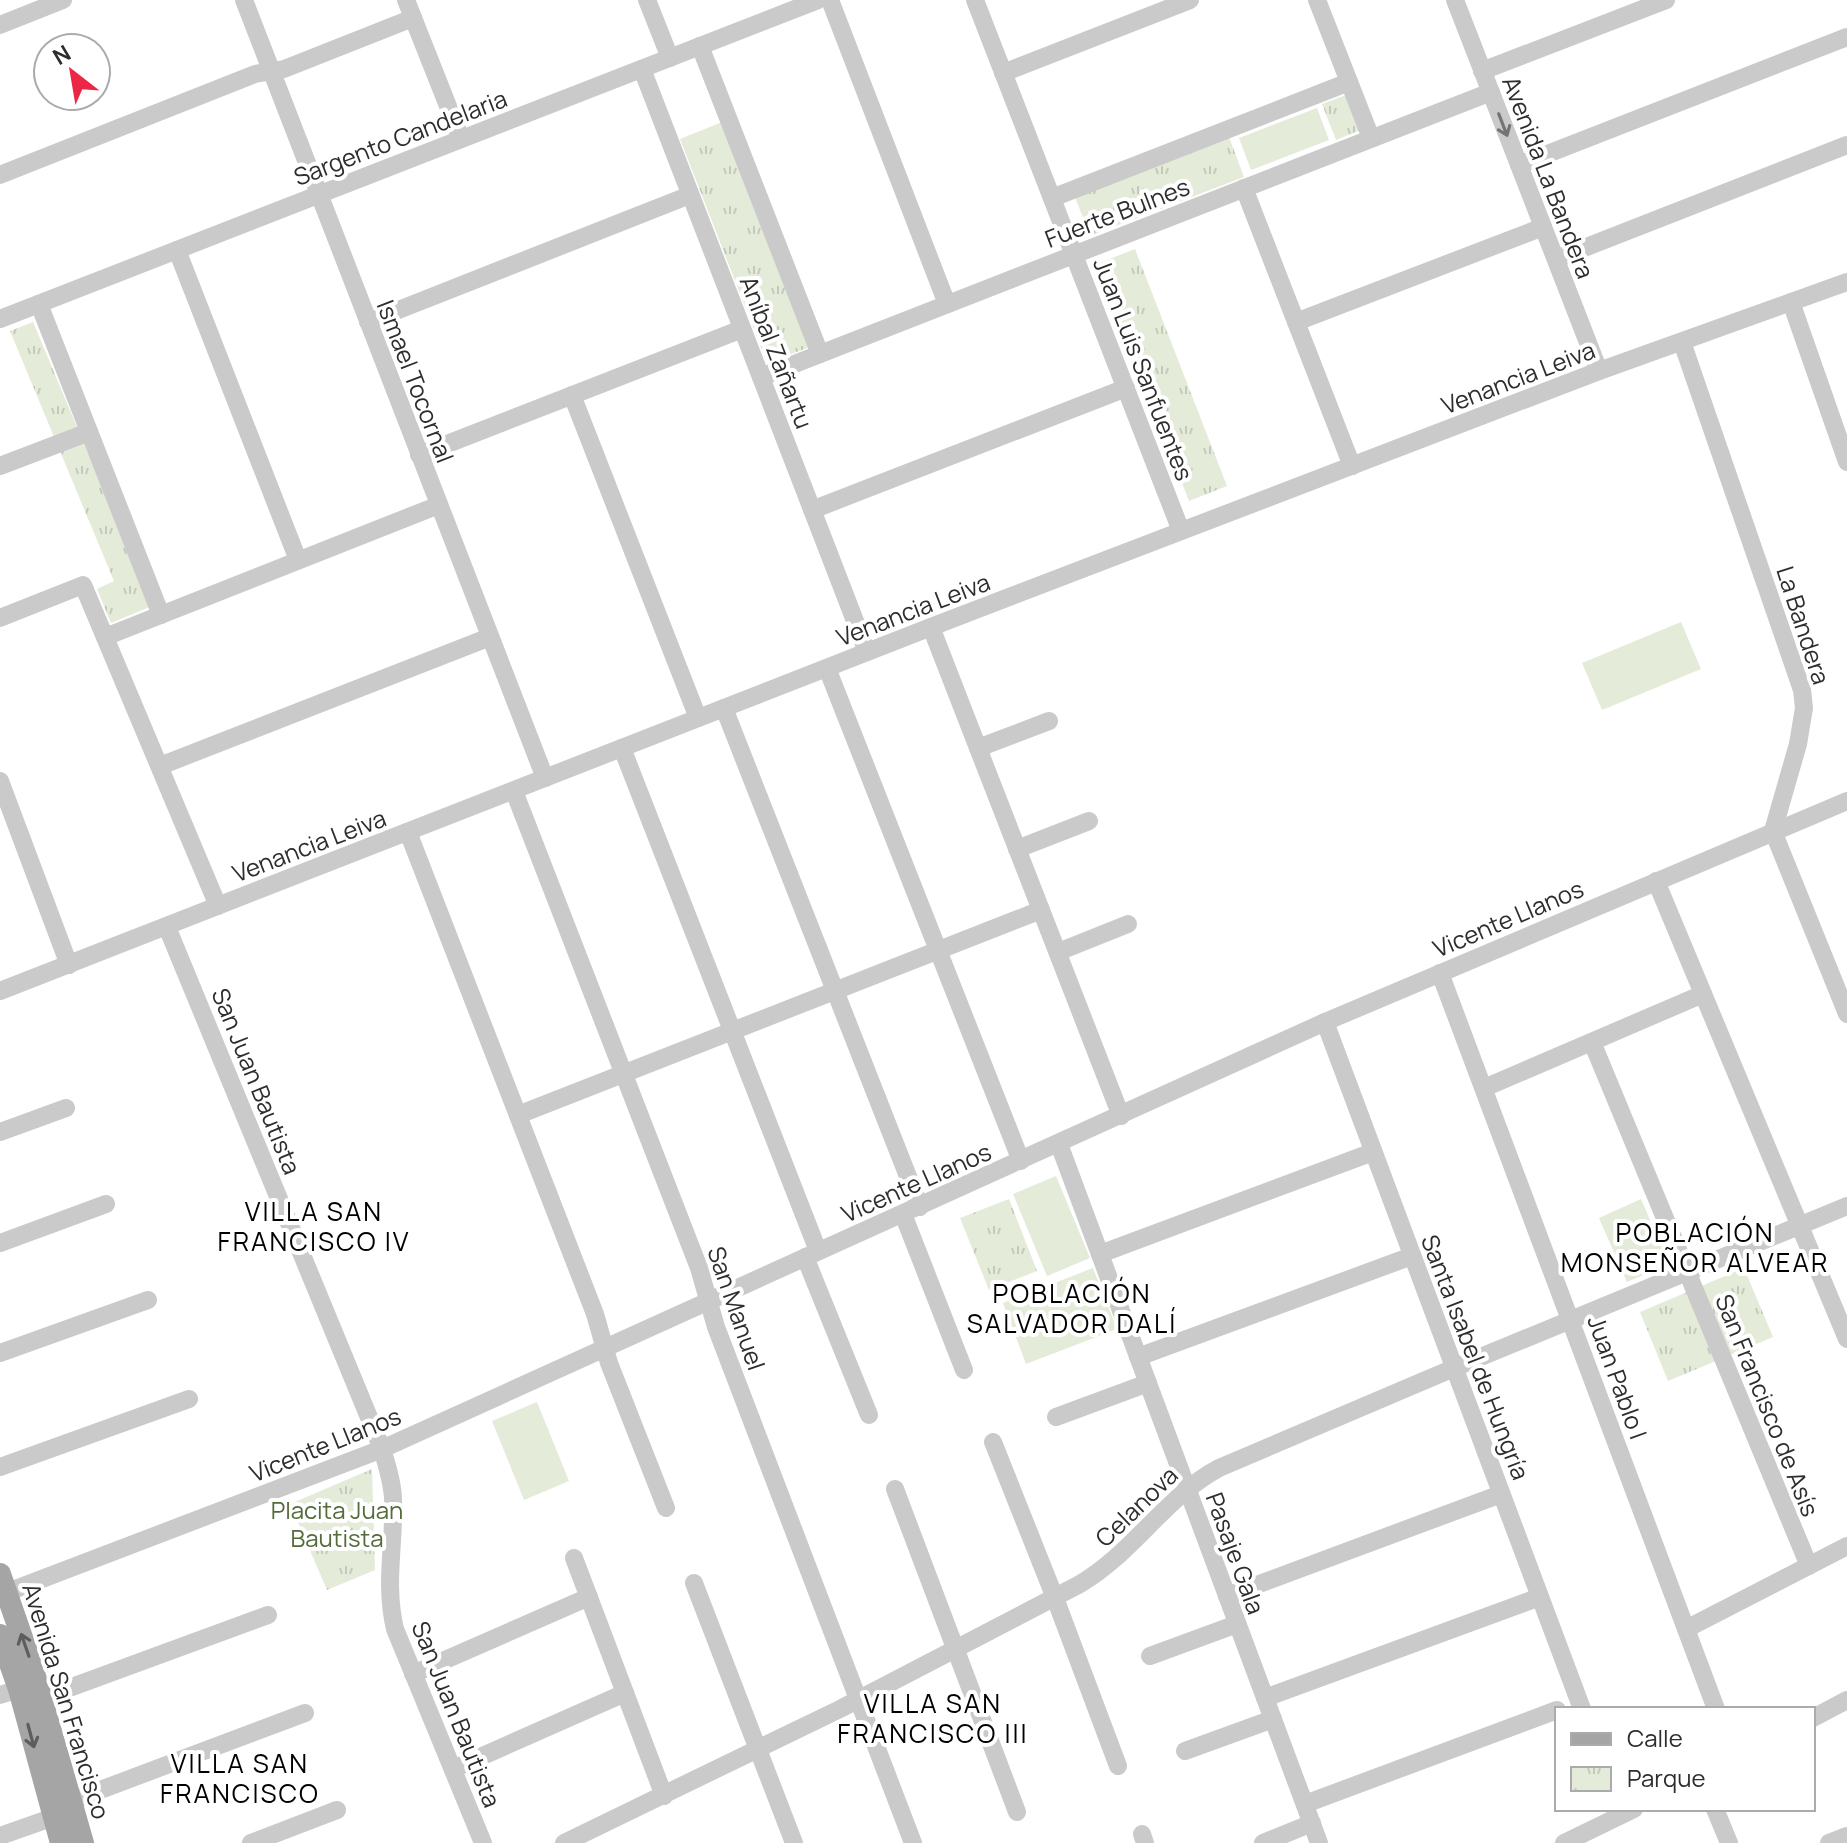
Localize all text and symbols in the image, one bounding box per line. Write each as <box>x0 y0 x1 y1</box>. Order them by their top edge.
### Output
north arrow <box>32 32 112 112</box>
text: N <box>47 38 76 72</box>
street label: Avenida La Bandera <box>1495 71 1603 283</box>
street label: Sargento Candelaria <box>289 81 511 193</box>
one-way arrow <box>1497 112 1511 137</box>
street label: Fuerte Bulnes <box>1040 169 1194 255</box>
street label: Juan Luis Sanfuentes <box>1086 253 1202 485</box>
street label: Aníbal Zañartu <box>733 271 821 433</box>
street label: Ismael Tocornal <box>370 295 462 467</box>
street label: Venancia Leiva <box>1437 333 1599 421</box>
street label: La Bandera <box>1769 562 1839 688</box>
street label: Venancia Leiva <box>832 565 994 653</box>
street label: Venancia Leiva <box>228 801 390 889</box>
street label: Vicente Llanos <box>1428 871 1588 965</box>
street label: San Juan Bautista <box>205 983 309 1179</box>
street label: Vicente Llanos <box>836 1134 996 1230</box>
district label: VILLA SAN FRANCISCO IV <box>218 1193 410 1259</box>
district label: POBLACIÓN MONSEÑOR ALVEAR <box>1561 1214 1829 1280</box>
street label: Santa Isabel de Hungría <box>1414 1230 1538 1484</box>
street label: San Manuel <box>700 1242 774 1374</box>
district label: POBLACIÓN SALVADOR DALÍ <box>967 1275 1177 1341</box>
street label: San Francisco de Asís <box>1708 1289 1828 1521</box>
street label: Juan Pablo I <box>1580 1311 1656 1443</box>
street label: Vicente Llanos <box>244 1399 406 1489</box>
street label: Celanova <box>1088 1458 1184 1554</box>
street label: Pasaje Gala <box>1199 1488 1273 1618</box>
park label: Placita Juan Bautista <box>271 1493 403 1554</box>
street label: Avenida San Francisco <box>15 1579 119 1823</box>
street label: San Juan Bautista <box>405 1616 509 1812</box>
one-way arrow <box>16 1633 31 1658</box>
district label: VILLA SAN FRANCISCO III <box>837 1685 1029 1751</box>
legend <box>1555 1707 1815 1811</box>
text: Calle <box>1627 1721 1683 1754</box>
one-way arrow <box>25 1722 40 1748</box>
district label: VILLA SAN FRANCISCO <box>160 1745 320 1811</box>
text: Parque <box>1627 1761 1705 1794</box>

